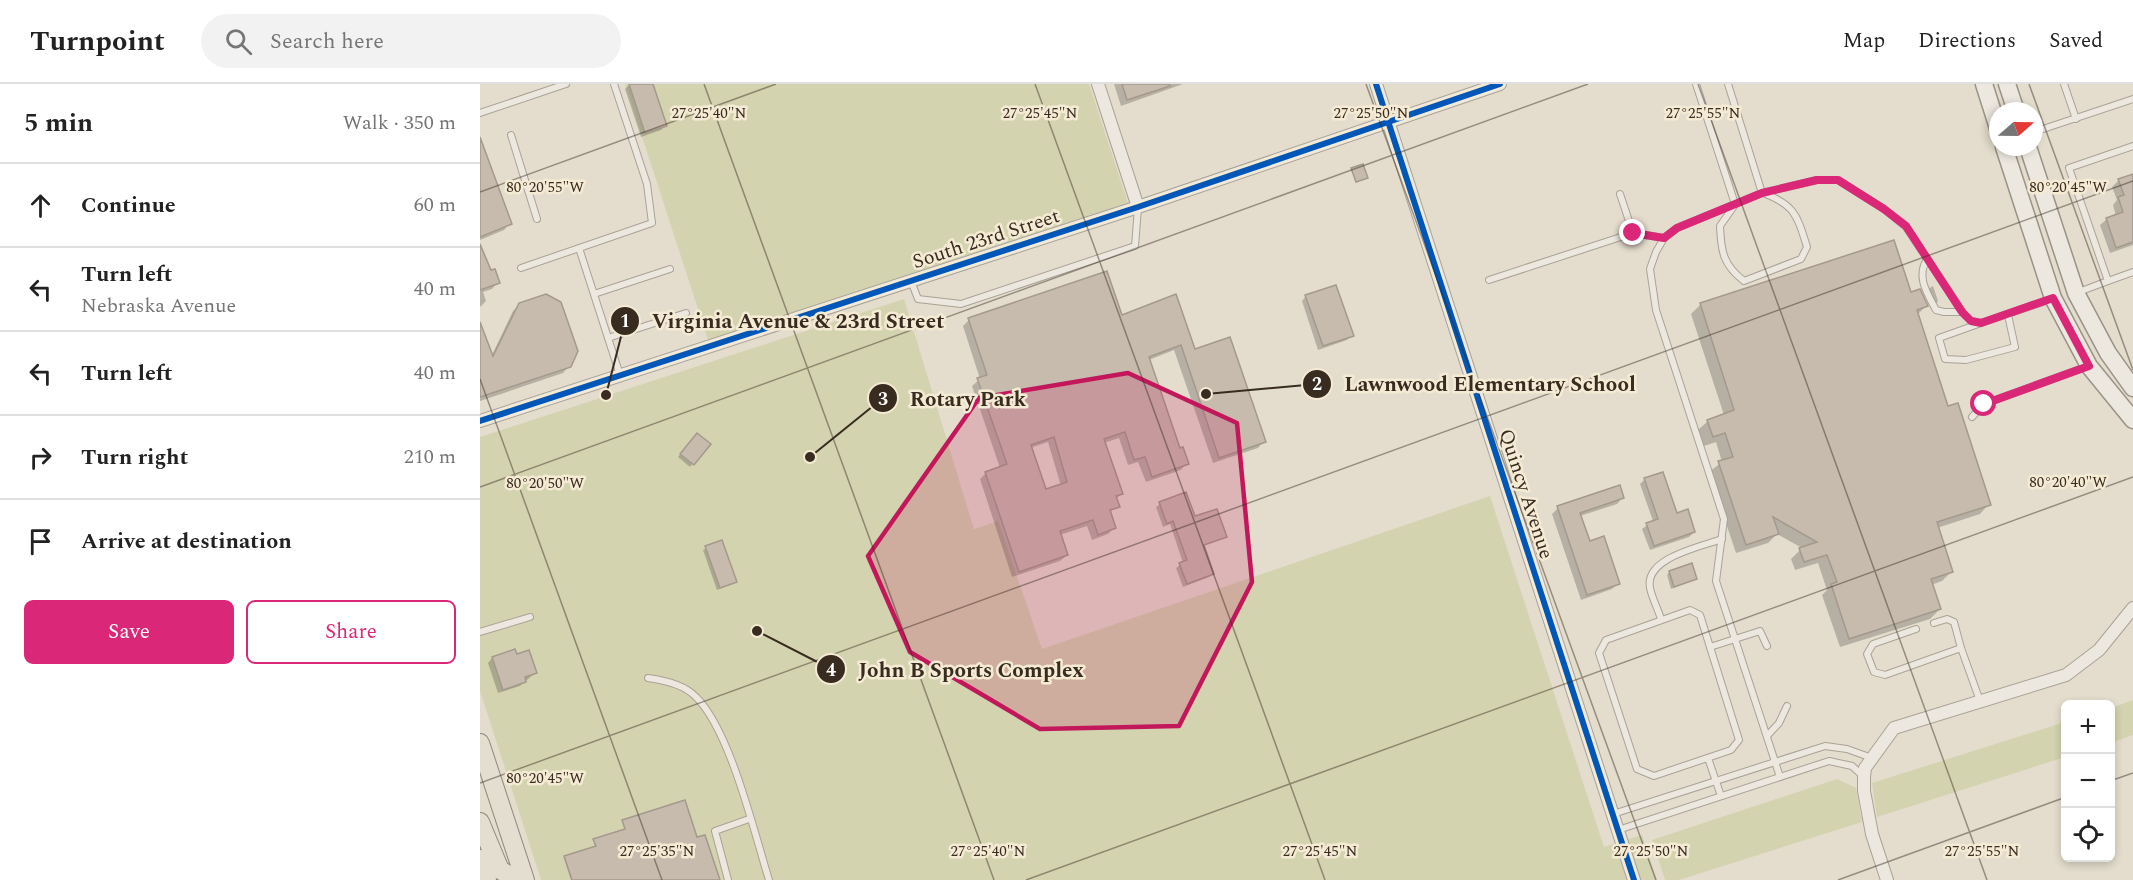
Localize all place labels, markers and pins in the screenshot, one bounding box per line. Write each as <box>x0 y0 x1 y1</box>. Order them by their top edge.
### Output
callout: Virginia Avenue & 23rd Street <box>610 301 956 340</box>
callout: Lawnwood Elementary School <box>1302 364 1648 403</box>
callout: Rotary Park <box>868 379 1038 418</box>
callout: John B Sports Complex <box>816 650 1096 689</box>

